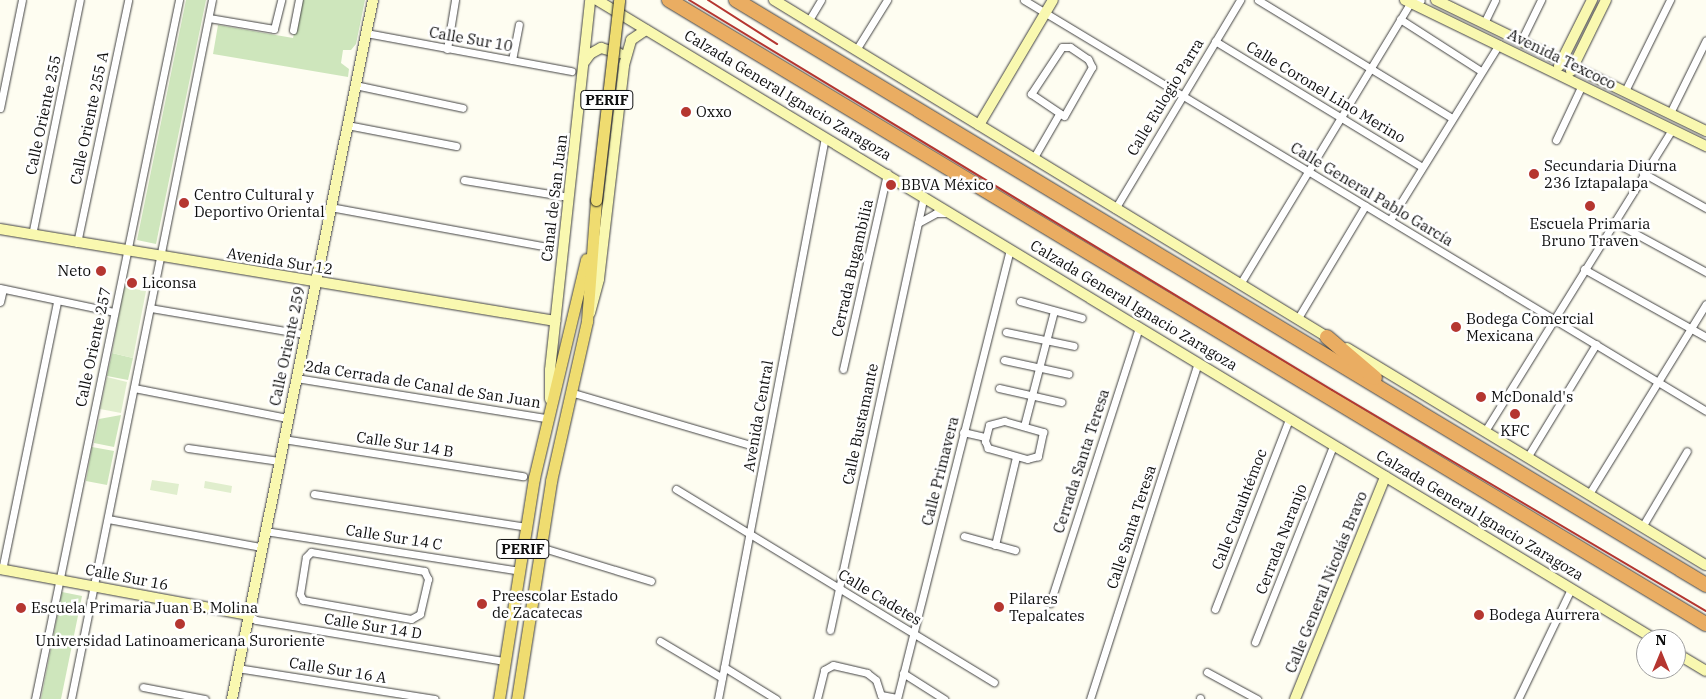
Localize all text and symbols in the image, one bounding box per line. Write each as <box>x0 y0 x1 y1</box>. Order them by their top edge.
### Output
street label: Calle Sur 10 <box>428 23 514 55</box>
street label: Avenida Texcoco <box>1505 25 1619 93</box>
street label: Calzada General Ignacio Zaragoza <box>681 26 895 164</box>
street label: Calle Eulogio Parra <box>1123 35 1207 159</box>
street label: Calle Coronel Lino Merino <box>1243 37 1409 147</box>
street label: Calle Oriente 255 A <box>66 50 112 186</box>
street label: Calle Oriente 255 <box>22 54 64 176</box>
road number: PERIF <box>580 88 634 112</box>
place label: Oxxo <box>696 103 732 121</box>
marker: Oxxo <box>680 106 692 118</box>
street label: Canal de San Juan <box>537 133 571 263</box>
street label: Calle General Pablo García <box>1287 138 1457 250</box>
place label: Secundaria Diurna 236 Iztapalapa <box>1544 156 1677 191</box>
marker: Secundaria Diurna 236 Iztapalapa <box>1528 168 1540 180</box>
place label: BBVA México <box>901 176 994 194</box>
marker: BBVA México <box>885 179 897 191</box>
place label: Centro Cultural y Deportivo Oriental <box>194 185 325 220</box>
marker: Centro Cultural y Deportivo Oriental <box>178 197 190 209</box>
street label: Cerrada Bugambilia <box>827 197 877 339</box>
marker: Escuela Primaria Bruno Traven <box>1584 200 1596 212</box>
place label: Escuela Primaria Bruno Traven <box>1530 214 1650 249</box>
street label: Calzada General Ignacio Zaragoza <box>1027 236 1241 374</box>
street label: Avenida Sur 12 <box>226 244 334 278</box>
place label: Neto <box>58 262 91 280</box>
marker: Neto <box>95 265 107 277</box>
place label: Liconsa <box>142 274 197 292</box>
marker: Liconsa <box>126 277 138 289</box>
street label: Calle Oriente 259 <box>266 285 308 407</box>
street label: Calle Oriente 257 <box>72 286 114 408</box>
place label: Bodega Comercial Mexicana <box>1466 309 1594 344</box>
marker: Bodega Comercial Mexicana <box>1450 321 1462 333</box>
street label: 2da Cerrada de Canal de San Juan <box>304 356 542 412</box>
street label: Avenida Central <box>739 359 777 473</box>
street label: Calle Bustamante <box>838 362 882 486</box>
street label: Cerrada Santa Teresa <box>1049 387 1113 535</box>
place label: McDonald's <box>1491 388 1573 406</box>
marker: McDonald's <box>1475 391 1487 403</box>
marker: KFC <box>1509 408 1521 420</box>
street label: Calle Primavera <box>918 415 962 527</box>
place label: KFC <box>1500 422 1530 440</box>
street label: Calle Sur 14 B <box>355 427 455 461</box>
street label: Calle Cuauhtémoc <box>1208 446 1270 572</box>
street label: Calzada General Ignacio Zaragoza <box>1373 446 1587 584</box>
street label: Calle Santa Teresa <box>1102 463 1160 591</box>
street label: Cerrada Naranjo <box>1252 481 1310 597</box>
street label: Calle General Nicolás Bravo <box>1281 488 1371 676</box>
street label: Calle Sur 14 C <box>344 520 444 554</box>
road number: PERIF <box>496 538 550 560</box>
street label: Calle Sur 16 <box>84 560 170 594</box>
street label: Calle Cadetes <box>835 565 925 629</box>
place label: Preescolar Estado de Zacatecas <box>492 586 618 621</box>
place label: Pilares Tepalcates <box>1009 589 1085 624</box>
marker: Preescolar Estado de Zacatecas <box>476 598 488 610</box>
place label: Escuela Primaria Juan B. Molina <box>31 599 258 617</box>
marker: Pilares Tepalcates <box>993 601 1005 613</box>
marker: Escuela Primaria Juan B. Molina <box>15 602 27 614</box>
place label: Bodega Aurrera <box>1489 606 1600 624</box>
street label: Calle Sur 14 D <box>323 609 423 643</box>
marker: Bodega Aurrera <box>1473 609 1485 621</box>
marker: Universidad Latinoamericana Suroriente <box>174 618 186 630</box>
north arrow <box>1636 629 1686 679</box>
text: N <box>1655 631 1667 649</box>
place label: Universidad Latinoamericana Suroriente <box>35 632 325 650</box>
street label: Calle Sur 16 A <box>288 653 388 687</box>

